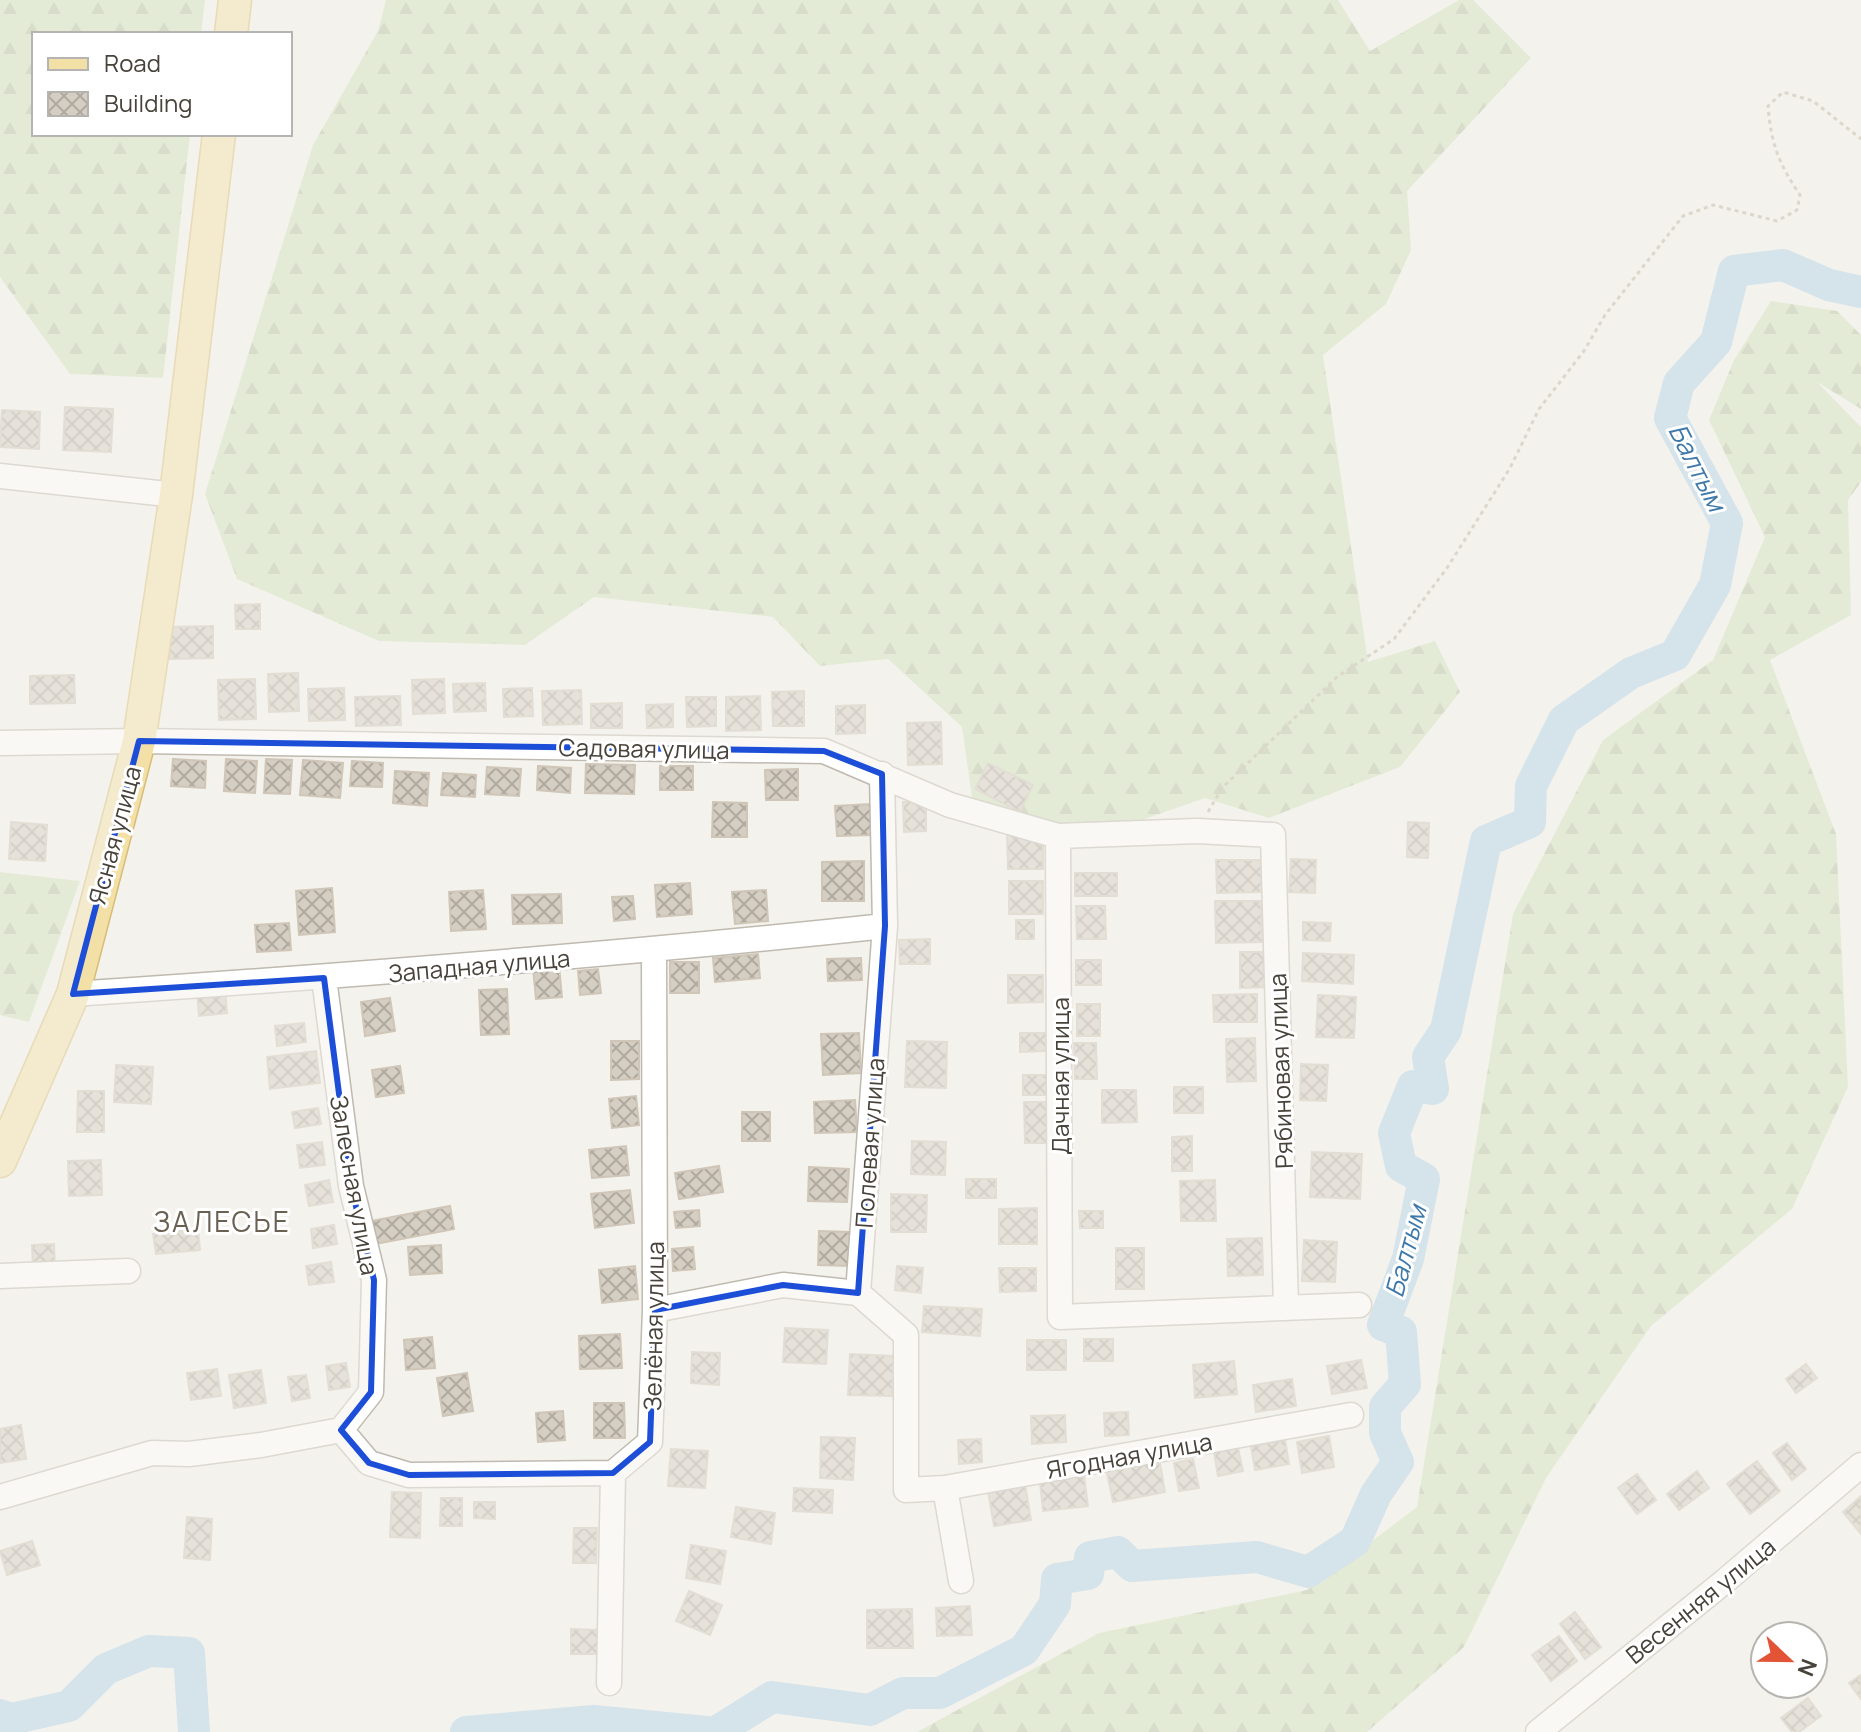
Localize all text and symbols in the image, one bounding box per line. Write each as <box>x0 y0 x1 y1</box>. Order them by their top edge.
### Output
legend <box>32 32 292 136</box>
text: Road <box>104 46 161 79</box>
text: Building <box>104 86 192 119</box>
water label: Балтым <box>1661 417 1736 519</box>
street label: Садовая улица <box>558 730 730 766</box>
street label: Ясная улица <box>80 762 148 908</box>
street label: Западная улица <box>387 941 571 989</box>
street label: Рябиновая улица <box>1260 973 1300 1169</box>
street label: Дачная улица <box>1043 997 1076 1155</box>
street label: Полевая улица <box>847 1057 891 1229</box>
street label: Залесная улица <box>323 1092 387 1278</box>
water label: Балтым <box>1375 1199 1435 1301</box>
district label: ЗАЛЕСЬЕ <box>153 1202 291 1240</box>
street label: Зелёная улица <box>635 1241 671 1411</box>
street label: Ягодная улица <box>1043 1424 1215 1486</box>
street label: Весенняя улица <box>1618 1529 1782 1671</box>
north arrow <box>1749 1620 1829 1700</box>
text: N <box>1791 1655 1824 1680</box>

